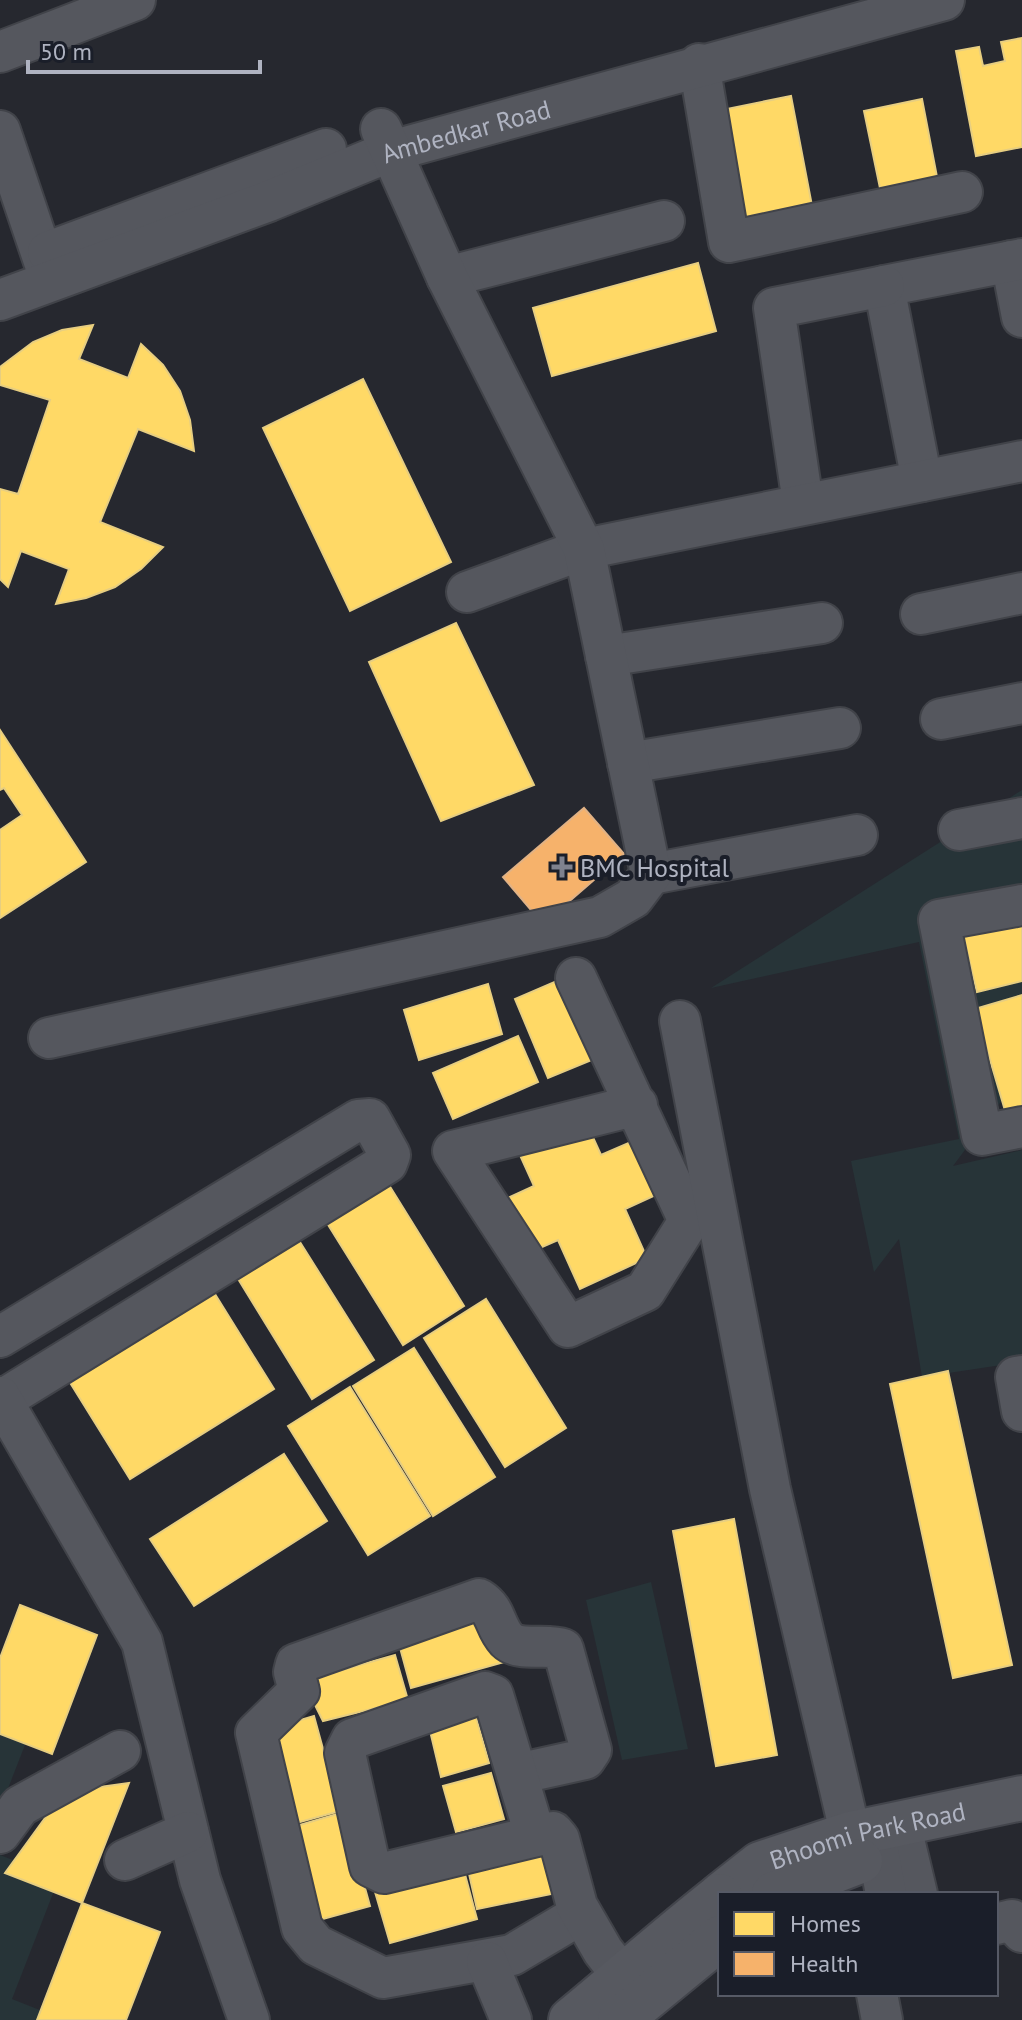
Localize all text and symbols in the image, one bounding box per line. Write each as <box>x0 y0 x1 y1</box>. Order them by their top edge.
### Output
scale bar <box>28 24 260 74</box>
text: 50 m <box>40 36 92 67</box>
street label: Ambedkar Road <box>376 92 554 170</box>
place label: BMC Hospital <box>580 851 730 884</box>
marker: BMC Hospital <box>551 856 573 878</box>
street label: Bhoomi Park Road <box>765 1794 968 1876</box>
legend <box>718 1892 998 1996</box>
text: Homes <box>790 1908 861 1939</box>
text: Health <box>790 1948 859 1979</box>

